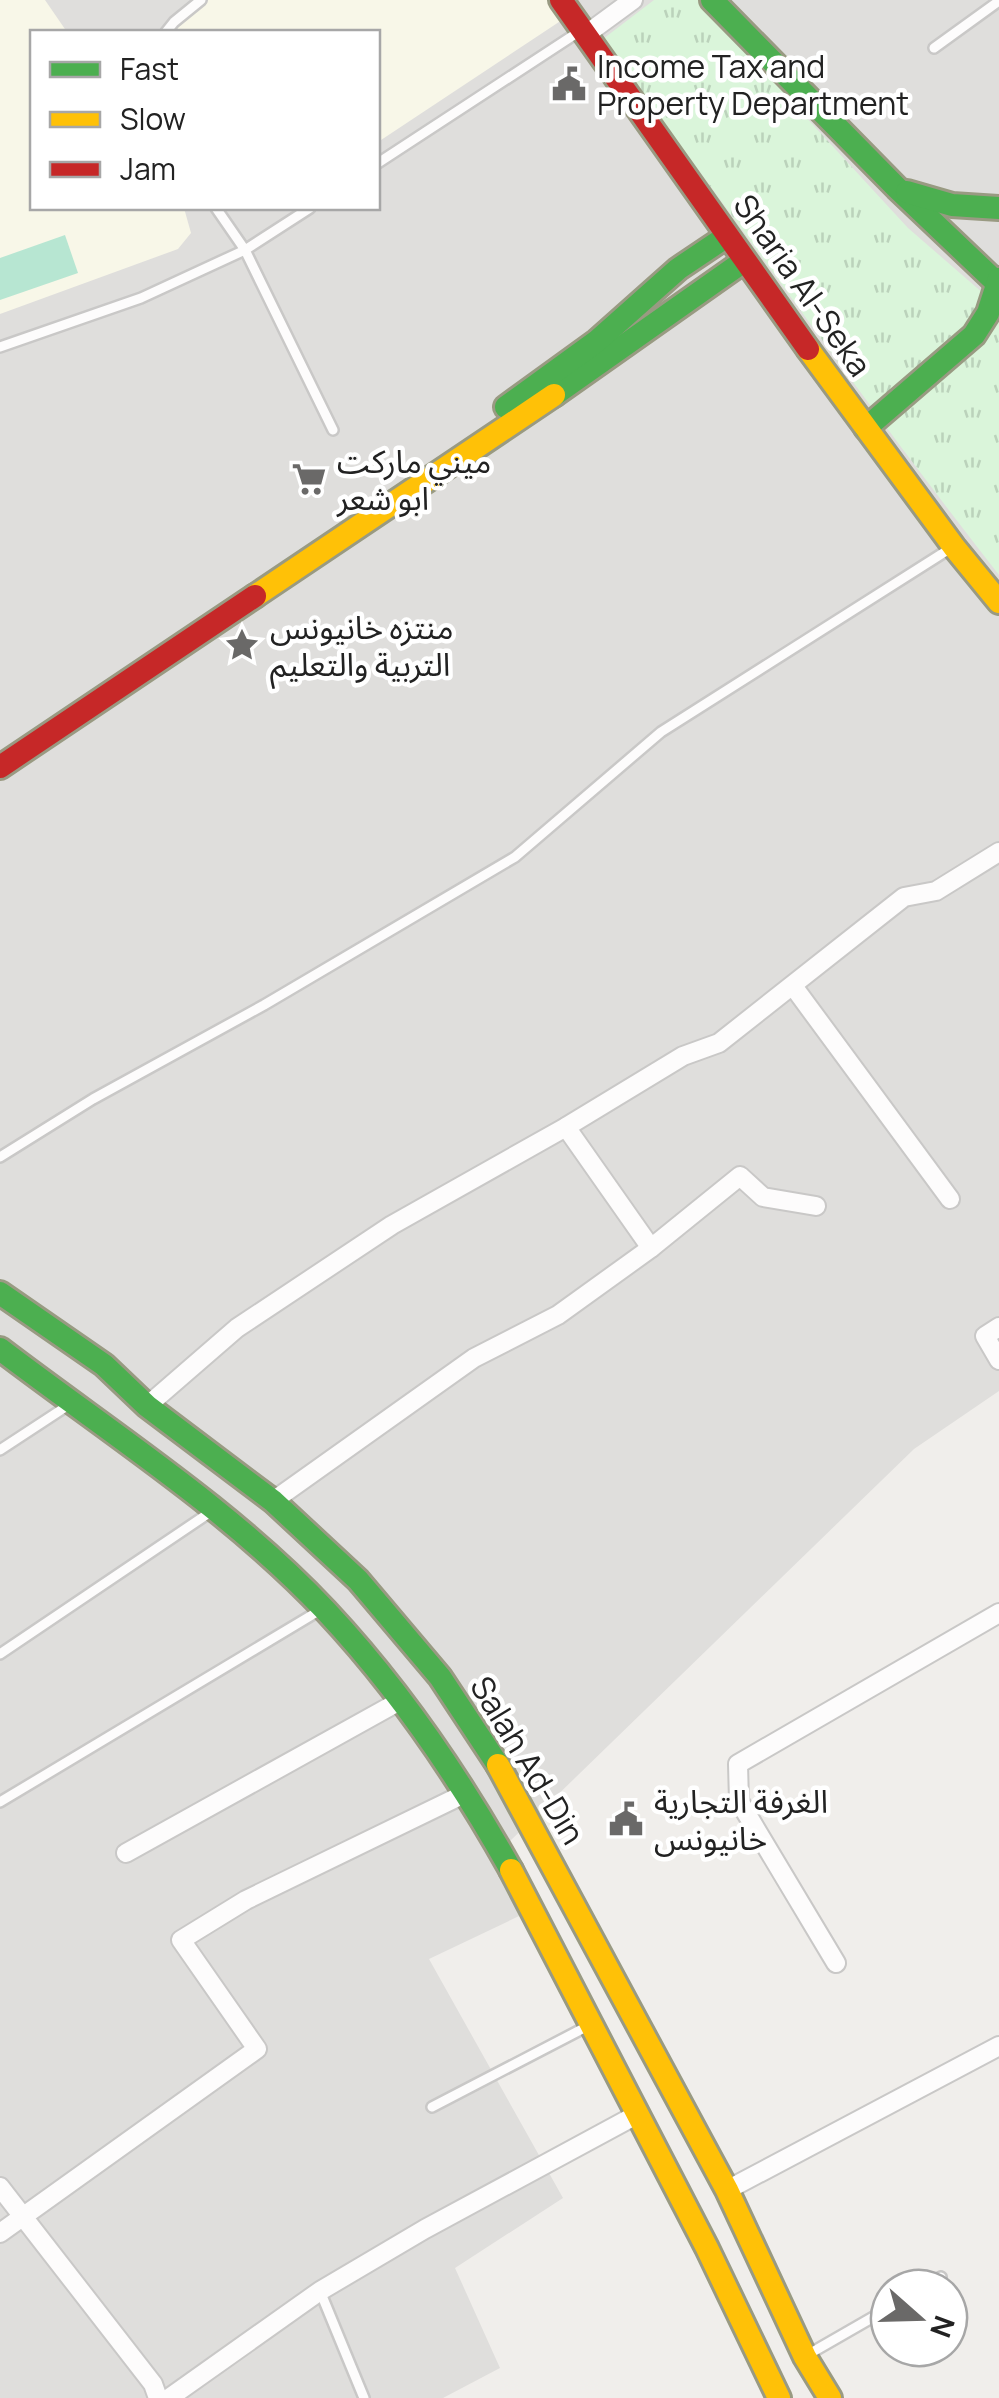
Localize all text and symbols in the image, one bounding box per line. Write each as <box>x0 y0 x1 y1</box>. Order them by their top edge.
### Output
legend <box>30 30 380 210</box>
place label: Income Tax and Property Department <box>597 44 909 125</box>
text: Fast <box>120 48 179 89</box>
public building icon: Income Tax and Property Department <box>550 65 588 103</box>
text: Slow <box>120 98 186 139</box>
text: Jam <box>120 148 176 189</box>
street label: Sharia Al-Seka <box>724 185 882 385</box>
place label: ميني ماركت ابو شعر <box>336 439 491 520</box>
supermarket icon: ميني ماركت ابو شعر <box>290 460 328 498</box>
place label: منتزه خانيونس التربية والتعليم <box>270 605 454 689</box>
place icon: منتزه خانيونس التربية والتعليم <box>223 626 261 664</box>
street label: Salah Ad-Din <box>461 1668 595 1852</box>
place label: الغرفة التجارية خانيونس <box>654 1779 828 1860</box>
public building icon: الغرفة التجارية خانيونس <box>607 1800 645 1838</box>
north arrow <box>869 2268 969 2368</box>
text: N <box>922 2311 965 2343</box>

